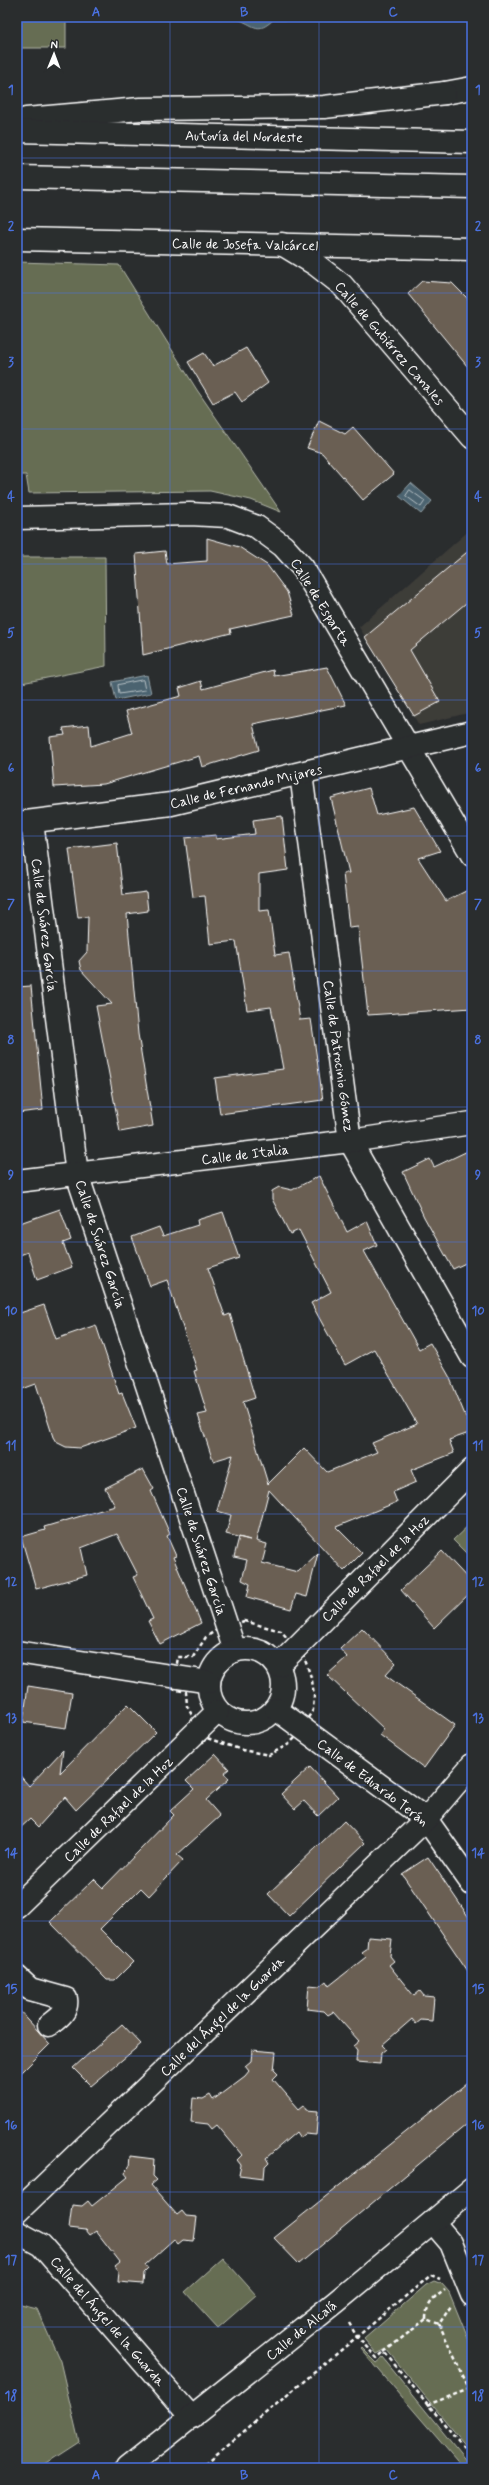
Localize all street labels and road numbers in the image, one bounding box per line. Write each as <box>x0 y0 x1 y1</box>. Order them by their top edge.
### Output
street label: Autovía del Nordeste <box>185 127 303 147</box>
street label: Calle de Josefa Valcárcel <box>172 235 318 255</box>
street label: Calle de Gutiérrez Canales <box>330 278 448 409</box>
street label: Calle de Esparta <box>286 555 355 650</box>
street label: Calle de Fernando Mijares <box>168 761 324 813</box>
street label: Calle de Suárez García <box>27 857 61 993</box>
street label: Calle de Patrocinio Gómez <box>318 979 358 1134</box>
street label: Calle de Italia <box>200 1141 290 1169</box>
street label: Calle de Suárez García <box>71 1178 129 1311</box>
street label: Calle de Suárez García <box>172 1485 230 1618</box>
street label: Calle de Rafael de la Hoz <box>318 1511 434 1626</box>
street label: Calle de Eduardo Terán <box>313 1735 432 1831</box>
street label: Calle de Rafael de la Hoz <box>60 1753 177 1867</box>
street label: Calle del Ángel de la Guarda <box>157 1952 291 2082</box>
street label: Calle del Ángel de la Guarda <box>44 2253 169 2392</box>
street label: Calle de Alcalá <box>263 2297 341 2365</box>

